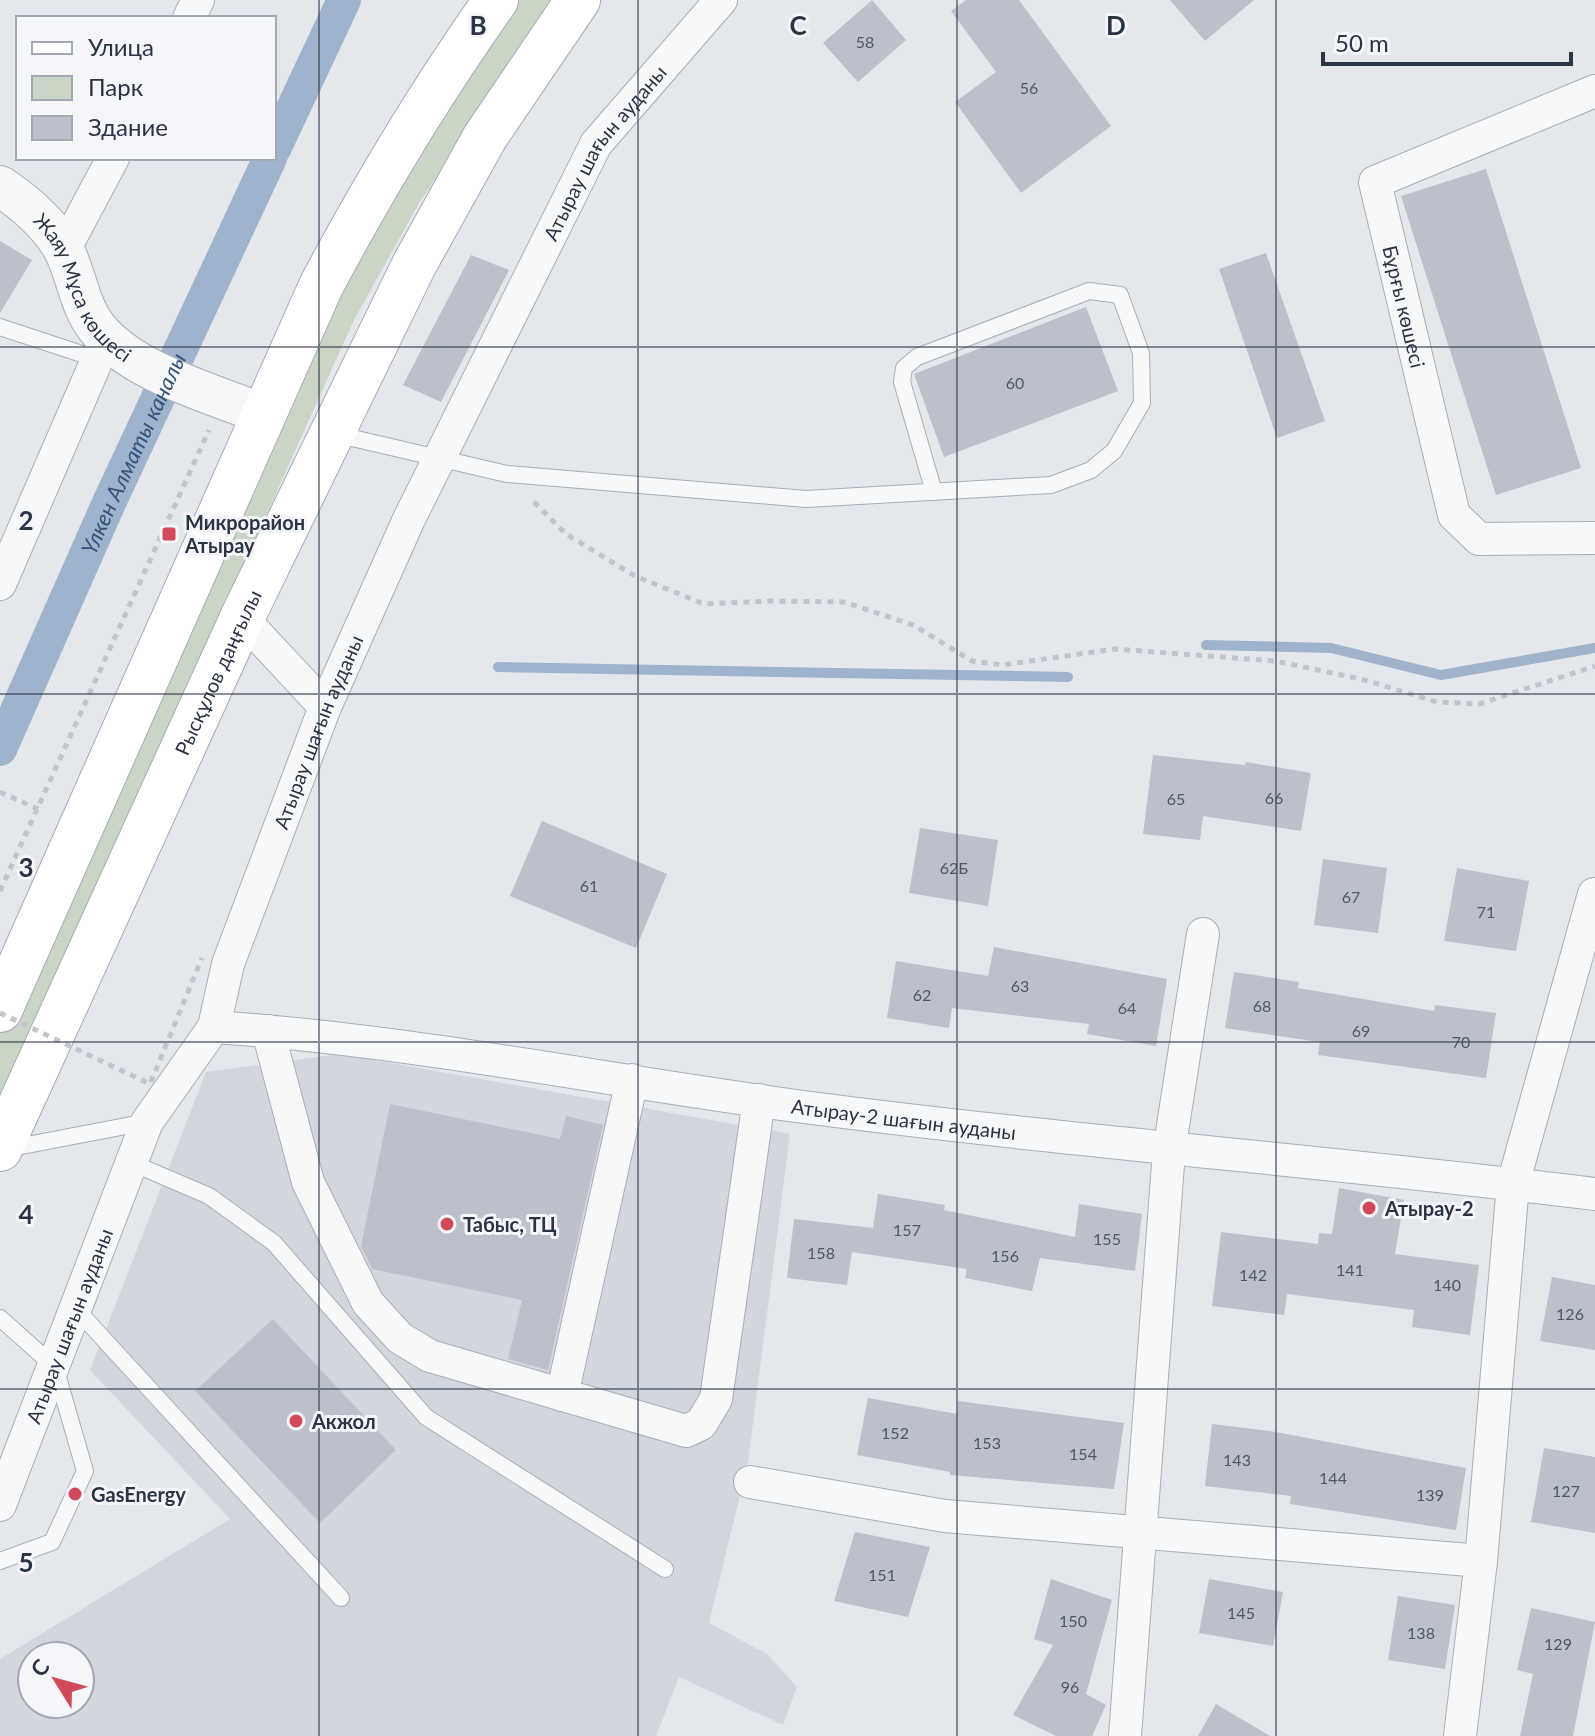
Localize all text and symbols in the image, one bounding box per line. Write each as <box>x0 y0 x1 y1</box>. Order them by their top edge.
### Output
text: B <box>469 9 487 41</box>
text: C <box>789 9 807 41</box>
text: D <box>1106 9 1126 41</box>
legend <box>16 16 276 160</box>
scale bar <box>1323 16 1571 66</box>
text: 50 m <box>1335 28 1389 57</box>
text: Улица <box>88 32 154 61</box>
house number: 58 <box>856 32 874 51</box>
street label: Атырау шағын ауданы <box>538 60 671 244</box>
text: Парк <box>88 72 144 101</box>
house number: 56 <box>1020 78 1038 97</box>
text: Здание <box>88 112 168 141</box>
street label: Жаяу Мұса көшесі <box>29 208 136 367</box>
street label: Бұрғы көшесі <box>1378 243 1431 370</box>
water label: Үлкен Алматы каналы <box>74 348 191 558</box>
house number: 60 <box>1006 373 1024 392</box>
text: 2 <box>18 504 34 536</box>
place label: Микрорайон Атырау <box>184 510 305 557</box>
marker: Микрорайон Атырау <box>160 525 178 543</box>
street label: Рысқұлов даңғылы <box>169 586 266 759</box>
street label: Атырау шағын ауданы <box>268 631 368 832</box>
house number: 66 <box>1265 788 1283 807</box>
house number: 65 <box>1167 789 1185 808</box>
text: 3 <box>18 851 34 883</box>
house number: 62Б <box>940 858 968 877</box>
house number: 61 <box>580 876 598 895</box>
house number: 67 <box>1342 887 1360 906</box>
house number: 71 <box>1477 902 1495 921</box>
house number: 63 <box>1011 976 1029 995</box>
house number: 62 <box>913 985 931 1004</box>
house number: 68 <box>1253 996 1271 1015</box>
house number: 64 <box>1118 998 1136 1017</box>
house number: 69 <box>1352 1021 1370 1040</box>
house number: 70 <box>1452 1032 1470 1051</box>
street label: Атырау-2 шағын ауданы <box>790 1094 1017 1144</box>
place label: Атырау-2 <box>1384 1196 1474 1220</box>
text: 4 <box>18 1198 34 1230</box>
marker: Атырау-2 <box>1360 1199 1378 1217</box>
place label: Табыс, ТЦ <box>463 1212 557 1236</box>
marker: Табыс, ТЦ <box>438 1215 456 1233</box>
house number: 157 <box>893 1220 921 1239</box>
street label: Атырау шағын ауданы <box>21 1225 117 1427</box>
house number: 155 <box>1093 1229 1121 1248</box>
house number: 158 <box>807 1243 835 1262</box>
house number: 156 <box>991 1246 1019 1265</box>
house number: 141 <box>1336 1260 1364 1279</box>
house number: 142 <box>1239 1265 1267 1284</box>
house number: 140 <box>1433 1275 1461 1294</box>
house number: 126 <box>1556 1304 1584 1323</box>
place label: Акжол <box>311 1409 376 1433</box>
marker: Акжол <box>287 1412 305 1430</box>
house number: 152 <box>881 1423 909 1442</box>
house number: 153 <box>973 1433 1001 1452</box>
house number: 154 <box>1069 1444 1097 1463</box>
house number: 143 <box>1223 1450 1251 1469</box>
house number: 144 <box>1319 1468 1347 1487</box>
house number: 127 <box>1552 1481 1580 1500</box>
place label: GasEnergy <box>91 1482 186 1506</box>
marker: GasEnergy <box>66 1485 84 1503</box>
house number: 139 <box>1416 1485 1444 1504</box>
text: 5 <box>18 1546 34 1578</box>
house number: 151 <box>868 1565 896 1584</box>
house number: 145 <box>1227 1603 1255 1622</box>
house number: 150 <box>1059 1611 1087 1630</box>
house number: 138 <box>1407 1623 1435 1642</box>
house number: 129 <box>1544 1634 1572 1653</box>
north arrow <box>16 1640 96 1720</box>
text: С <box>24 1653 55 1682</box>
house number: 96 <box>1061 1677 1079 1696</box>

